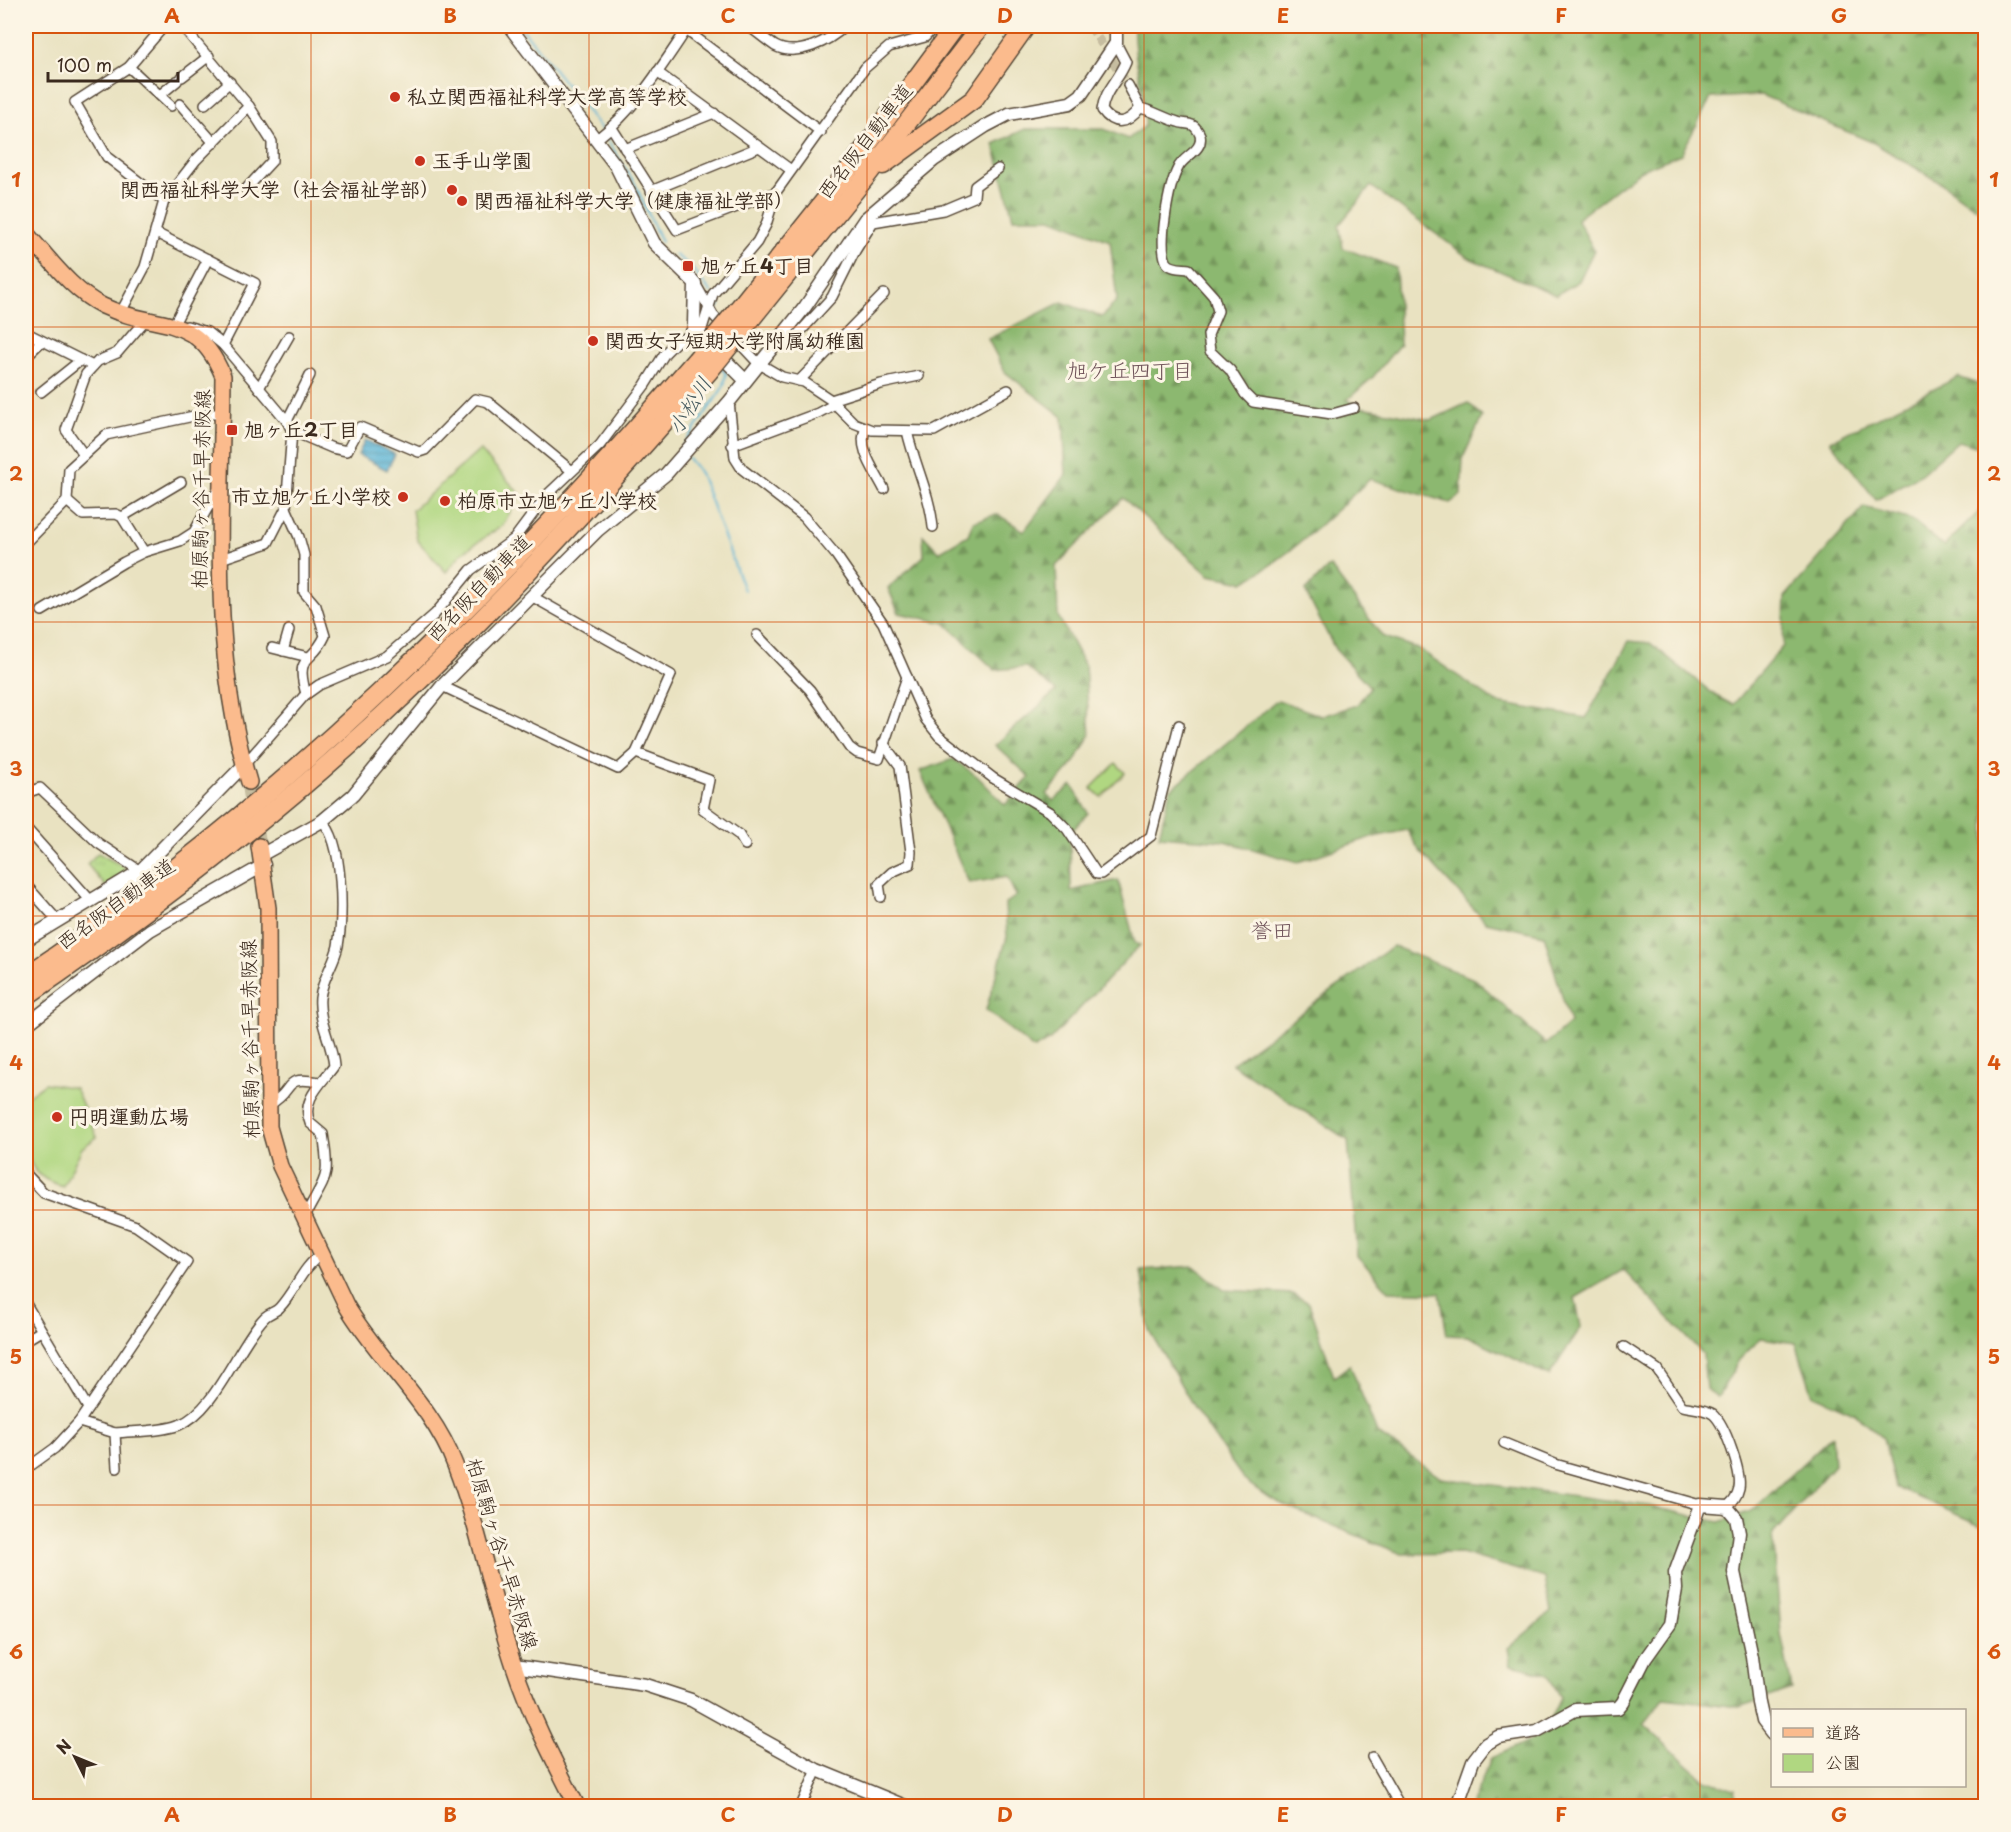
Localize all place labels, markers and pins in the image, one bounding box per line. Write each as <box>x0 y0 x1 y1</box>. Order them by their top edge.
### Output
place label: 私立関西福祉科学大学高等学校 <box>407 81 687 111</box>
marker: 私立関西福祉科学大学高等学校 <box>388 90 402 104</box>
place label: 玉手山学園 <box>432 145 532 175</box>
marker: 玉手山学園 <box>413 154 427 168</box>
place label: 関西福祉科学大学（社会福祉学部） <box>120 174 440 204</box>
marker: 関西福祉科学大学（社会福祉学部） <box>445 183 459 197</box>
place label: 関西福祉科学大学（健康福祉学部） <box>474 185 794 215</box>
marker: 関西福祉科学大学（健康福祉学部） <box>455 194 469 208</box>
place label: 旭ヶ丘4丁目 <box>700 250 814 280</box>
marker: 旭ヶ丘4丁目 <box>681 259 695 273</box>
place label: 関西女子短期大学附属幼稚園 <box>605 325 865 355</box>
marker: 関西女子短期大学附属幼稚園 <box>586 334 600 348</box>
place label: 旭ヶ丘2丁目 <box>244 414 358 444</box>
marker: 旭ヶ丘2丁目 <box>225 423 239 437</box>
place label: 市立旭ケ丘小学校 <box>231 481 391 511</box>
place label: 柏原市立旭ヶ丘小学校 <box>457 485 657 515</box>
marker: 市立旭ケ丘小学校 <box>396 490 410 504</box>
marker: 柏原市立旭ヶ丘小学校 <box>438 494 452 508</box>
place label: 円明運動広場 <box>69 1101 189 1131</box>
marker: 円明運動広場 <box>50 1110 64 1124</box>

